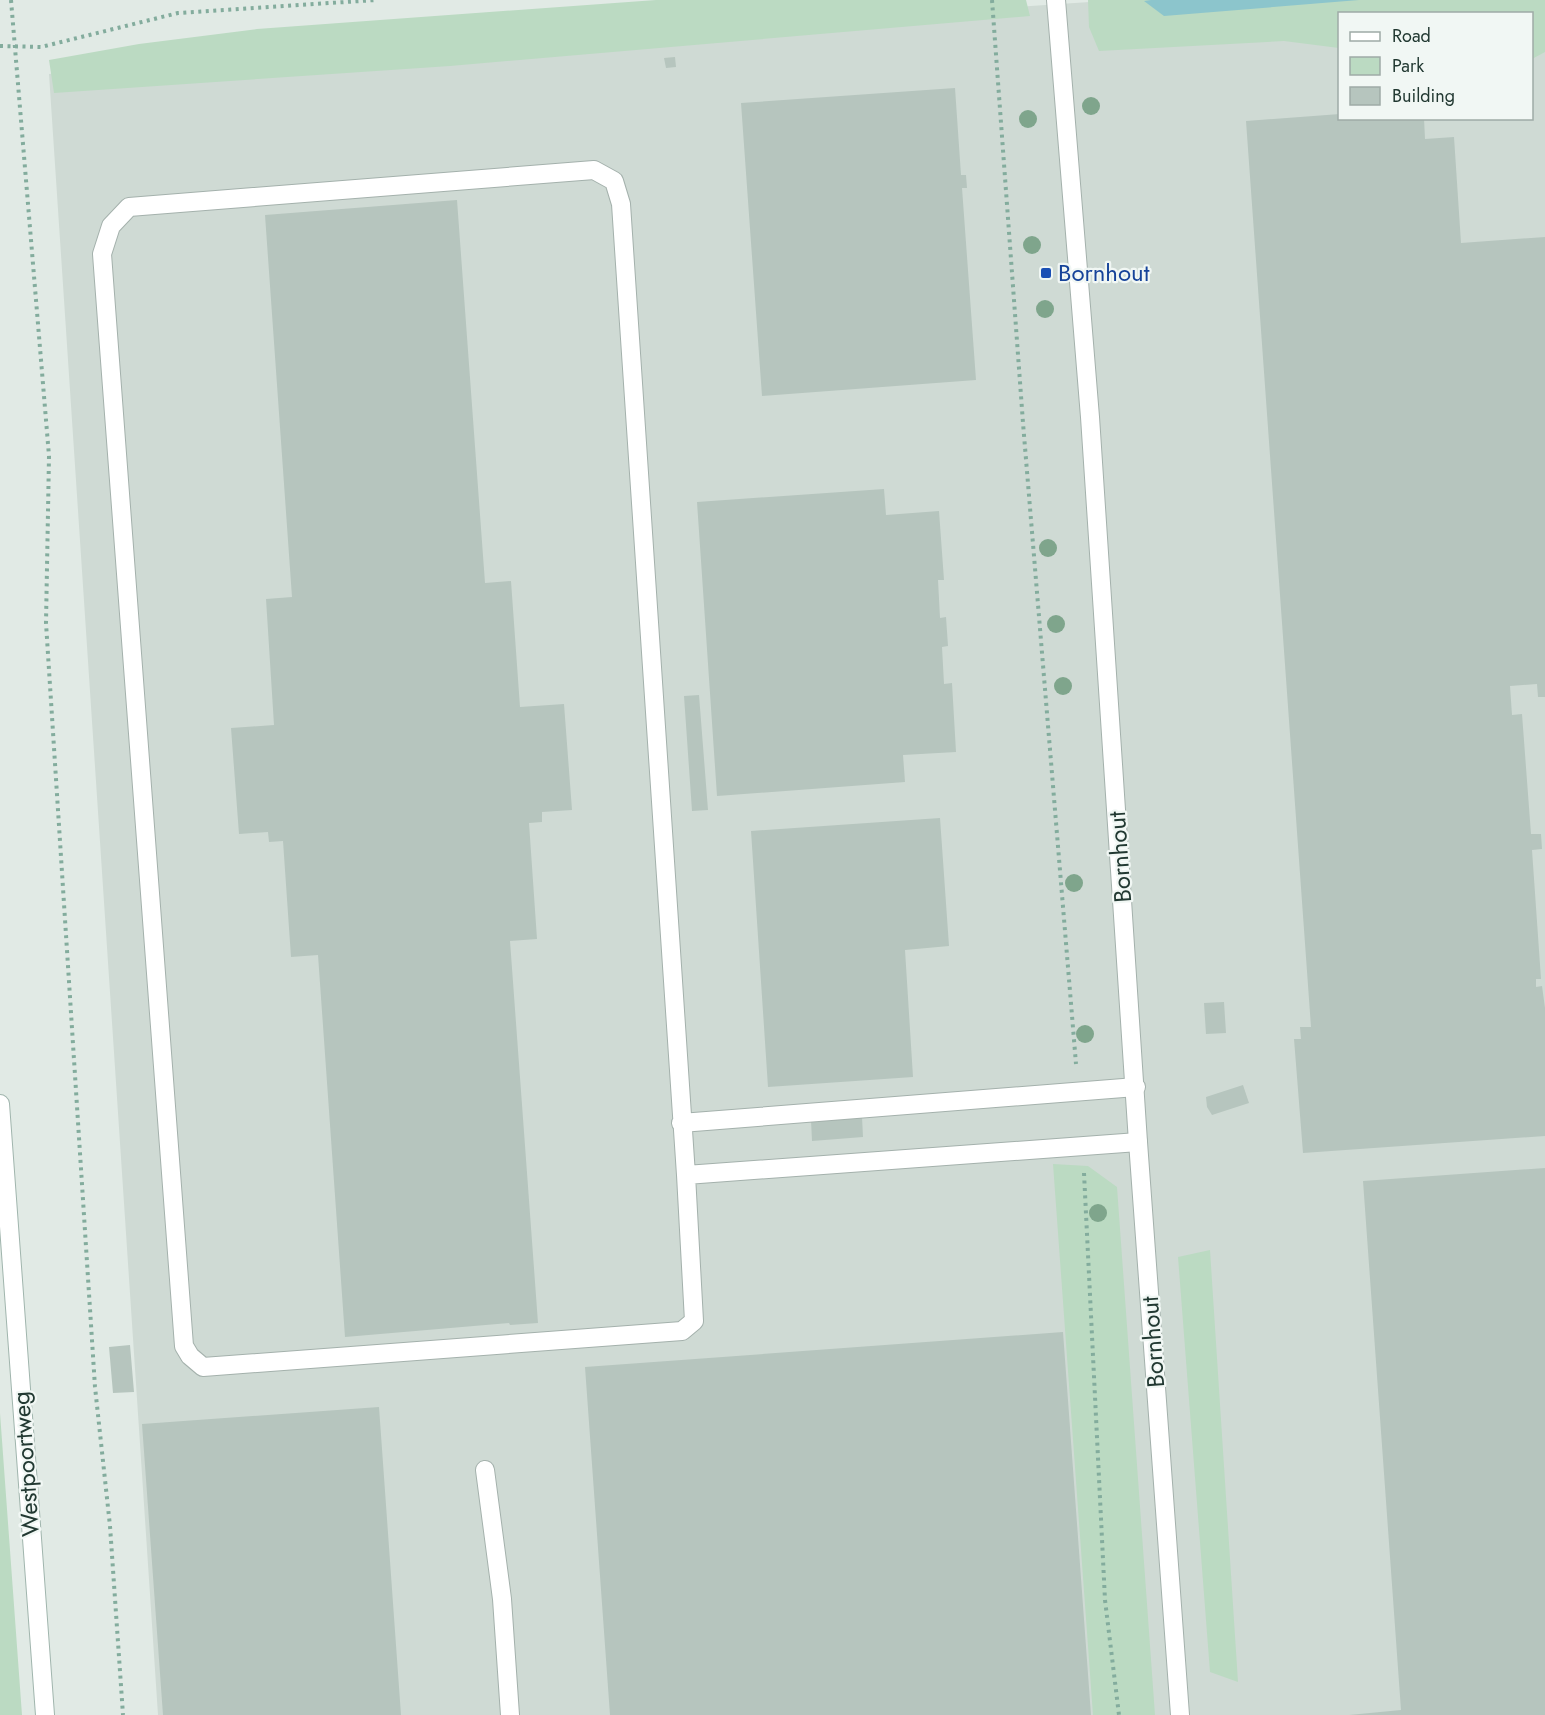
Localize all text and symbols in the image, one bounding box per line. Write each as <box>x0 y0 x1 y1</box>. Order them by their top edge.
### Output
legend <box>1338 12 1533 120</box>
text: Road <box>1392 23 1431 49</box>
text: Park <box>1392 53 1424 79</box>
text: Building <box>1392 83 1455 109</box>
place label: Bornhout <box>1058 255 1150 290</box>
marker: Bornhout <box>1039 266 1053 280</box>
street label: Bornhout <box>1099 810 1140 904</box>
street label: Bornhout <box>1132 1295 1173 1389</box>
street label: Westpoortweg <box>3 1390 48 1538</box>

